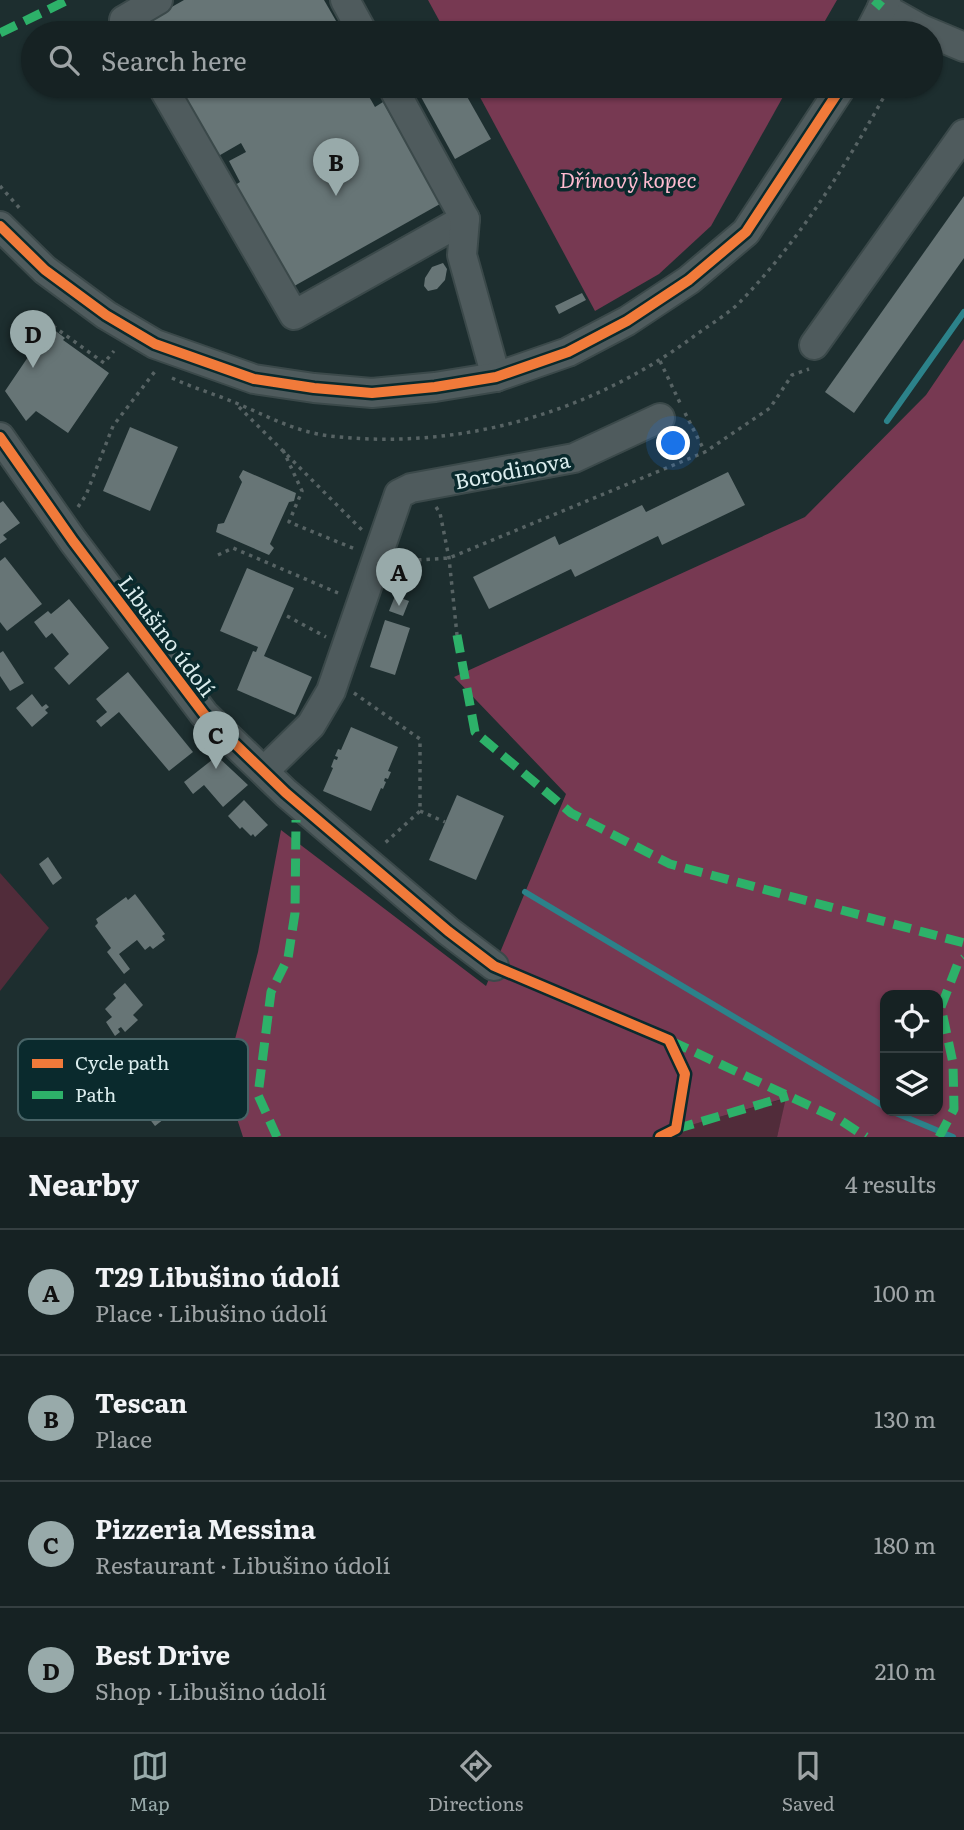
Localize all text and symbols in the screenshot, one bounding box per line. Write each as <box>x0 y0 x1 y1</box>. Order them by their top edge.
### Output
search box <box>21 21 943 98</box>
text: Search here <box>101 40 247 79</box>
icon: search <box>45 41 83 79</box>
pin: B <box>313 138 359 196</box>
park label: Dřínový kopec <box>559 163 697 194</box>
pin: D <box>10 310 56 368</box>
your location <box>656 426 690 460</box>
street label: Borodinova <box>452 442 573 495</box>
pin: A <box>376 548 422 606</box>
street label: Libušino údolí <box>112 568 224 702</box>
pin: C <box>193 711 239 769</box>
map controls <box>880 990 943 1116</box>
button: locate <box>880 990 943 1053</box>
legend <box>18 1039 248 1120</box>
text: Cycle path <box>75 1048 169 1076</box>
button: layers <box>880 1053 943 1116</box>
text: Path <box>75 1080 116 1108</box>
text: Nearby <box>28 1161 139 1205</box>
text: 4 results <box>845 1166 936 1200</box>
text: T29 Libušino údolí <box>95 1256 340 1295</box>
text: A <box>42 1275 60 1309</box>
text: 100 m <box>873 1275 936 1309</box>
text: Place · Libušino údolí <box>95 1295 327 1329</box>
text: Tescan <box>95 1382 187 1421</box>
text: B <box>43 1401 59 1435</box>
text: 130 m <box>874 1401 936 1435</box>
text: Place <box>95 1421 152 1455</box>
text: Pizzeria Messina <box>95 1508 316 1547</box>
text: C <box>43 1527 59 1561</box>
text: 180 m <box>874 1527 936 1561</box>
text: Restaurant · Libušino údolí <box>95 1547 390 1581</box>
text: Best Drive <box>95 1634 230 1673</box>
text: D <box>42 1653 60 1687</box>
text: 210 m <box>875 1653 936 1687</box>
text: Shop · Libušino údolí <box>95 1673 327 1707</box>
tab: Map <box>129 1747 170 1817</box>
tab: Directions <box>428 1747 523 1817</box>
tab: Saved <box>782 1747 835 1817</box>

